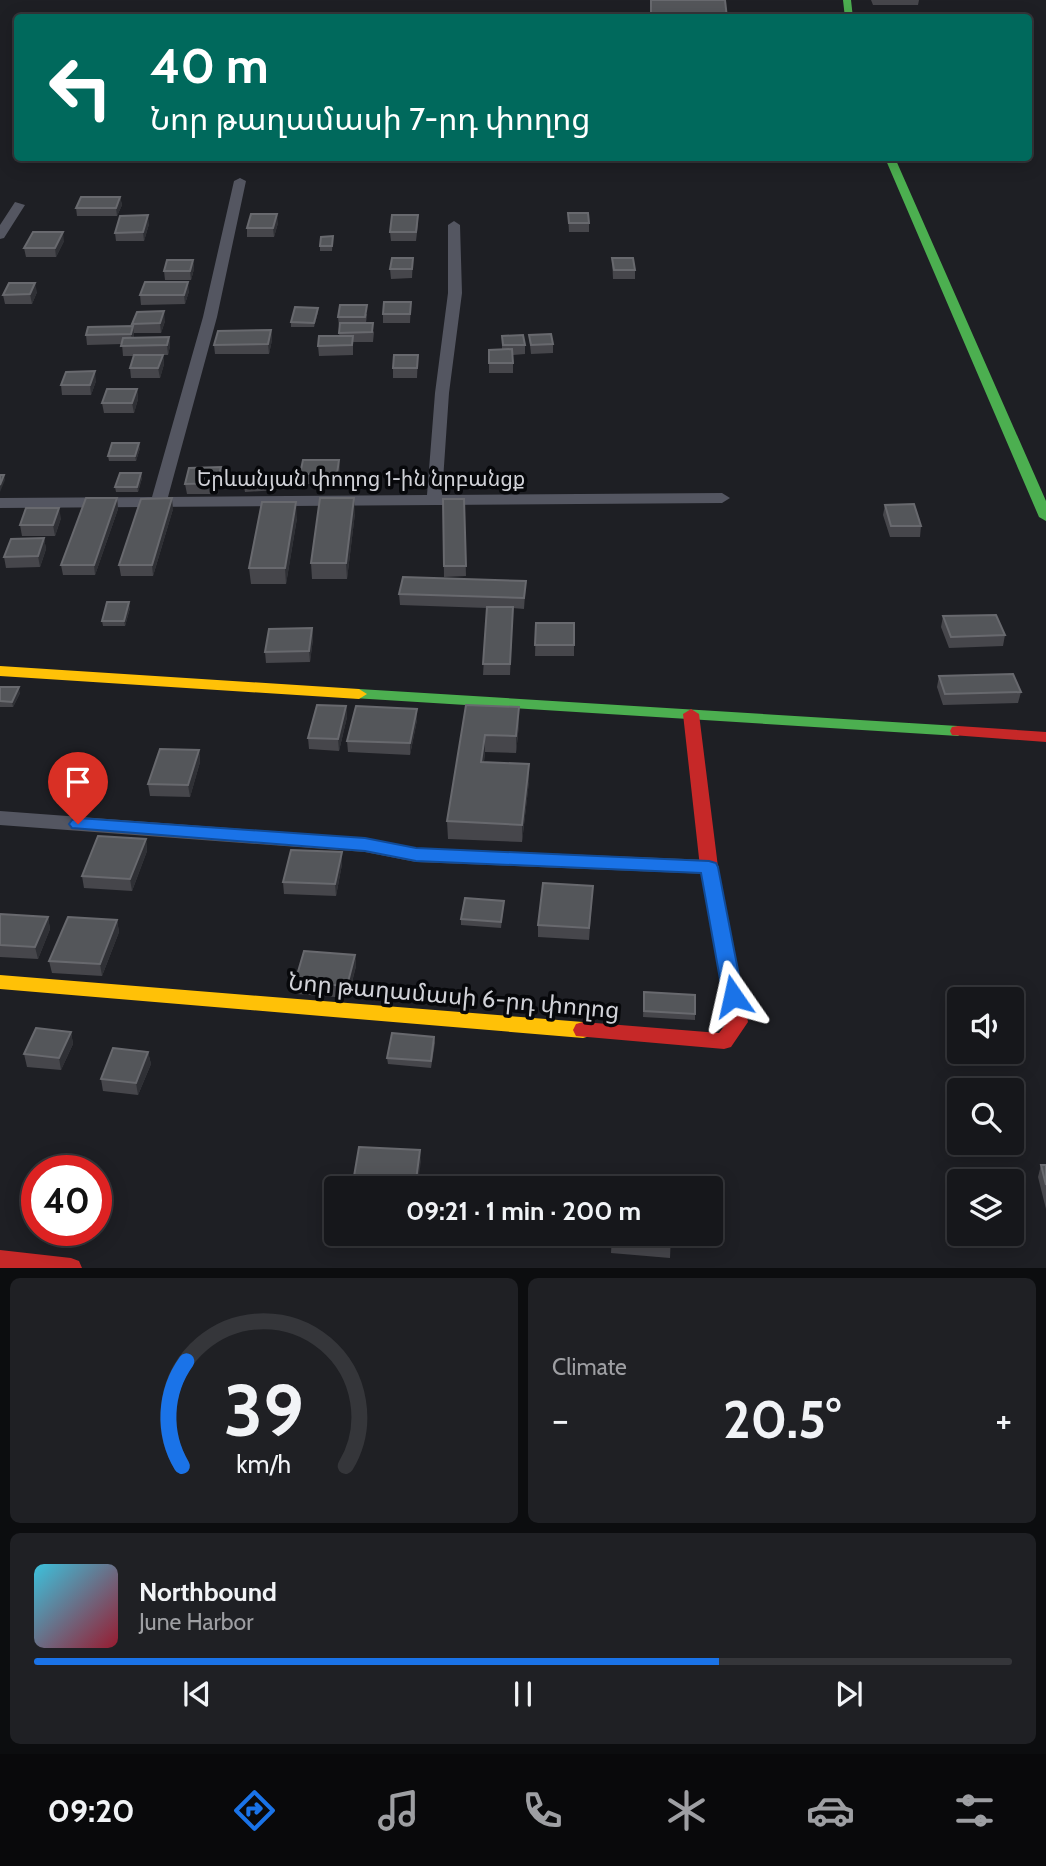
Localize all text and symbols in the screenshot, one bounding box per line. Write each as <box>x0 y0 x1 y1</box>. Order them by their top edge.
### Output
text: 40 m <box>150 36 269 95</box>
icon: left <box>35 42 126 133</box>
text: Նոր թաղամասի 7-րդ փողոց <box>150 99 591 138</box>
street label: Երևանյան փողոց 1-ին նրբանցք <box>197 466 525 491</box>
pin <box>48 752 108 824</box>
icon: arrive <box>59 763 97 801</box>
position arrow <box>696 959 770 1033</box>
street label: Նոր թաղամասի 6-րդ փողոց <box>287 967 621 1024</box>
map controls <box>947 987 1024 1246</box>
button: sound <box>947 987 1024 1064</box>
button: search <box>947 1078 1024 1155</box>
speed limit sign: 40 <box>21 1155 112 1246</box>
button: layers <box>947 1169 1024 1246</box>
text: 09:21 · 1 min · 200 m <box>406 1195 641 1227</box>
text: Climate <box>552 1353 627 1381</box>
text: 39 <box>224 1367 304 1455</box>
text: 20.5° <box>723 1388 841 1451</box>
text: − <box>552 1396 569 1443</box>
text: + <box>995 1396 1012 1443</box>
text: km/h <box>237 1449 291 1479</box>
text: Northbound <box>139 1576 277 1608</box>
text: June Harbor <box>139 1608 253 1636</box>
icon: previous <box>178 1675 216 1713</box>
icon: pause <box>504 1675 542 1713</box>
icon: next <box>830 1675 868 1713</box>
icon: directions <box>230 1786 279 1835</box>
icon: music <box>374 1786 423 1835</box>
icon: phone <box>518 1786 567 1835</box>
icon: climate <box>662 1786 711 1835</box>
icon: car <box>806 1786 855 1835</box>
icon: filters <box>950 1786 999 1835</box>
text: 09:20 <box>47 1791 135 1830</box>

